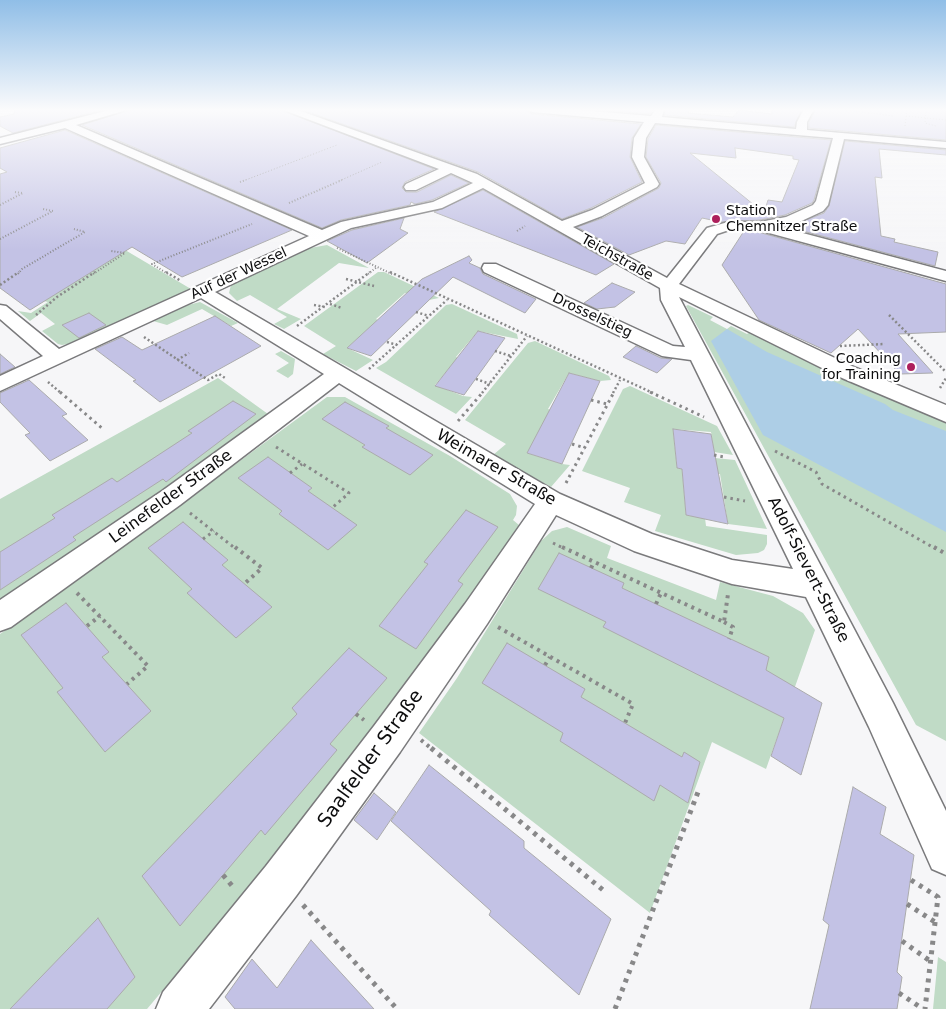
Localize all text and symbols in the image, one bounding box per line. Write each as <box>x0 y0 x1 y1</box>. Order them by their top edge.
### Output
place label: Station Chemnitzer Straße <box>726 203 857 236</box>
marker: Station Chemnitzer Straße <box>710 213 722 225</box>
street label: Teichstraße <box>578 231 656 285</box>
street label: Auf der Wessel <box>188 244 290 304</box>
street label: Drosselstieg <box>549 290 635 342</box>
place label: Coaching for Training <box>822 351 901 384</box>
marker: Coaching for Training <box>905 361 917 373</box>
street label: Weimarer Straße <box>433 426 559 510</box>
street label: Leinefelder Straße <box>106 446 236 548</box>
street label: Adolf-Sievert-Straße <box>763 494 853 646</box>
street label: Saalfelder Straße <box>313 686 429 832</box>

